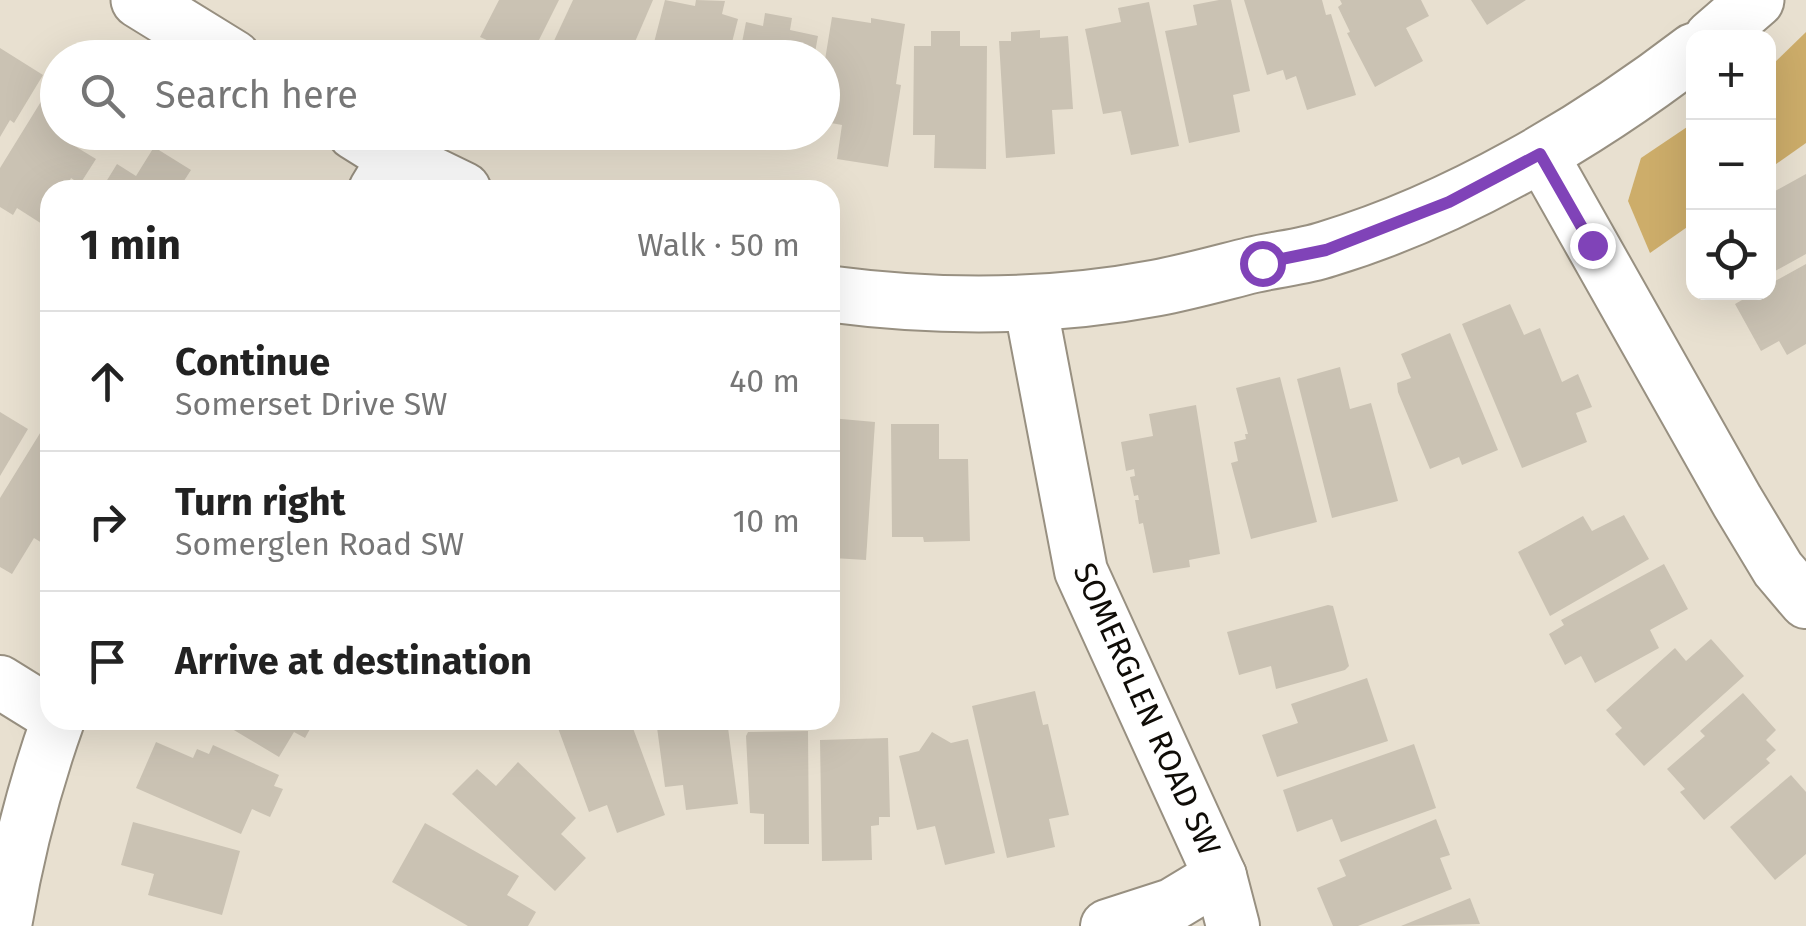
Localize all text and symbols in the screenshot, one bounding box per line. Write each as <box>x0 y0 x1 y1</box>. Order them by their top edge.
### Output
map controls <box>1686 30 1776 300</box>
button: + <box>1686 30 1776 120</box>
search box <box>40 40 840 150</box>
icon: search <box>75 68 130 123</box>
text: Search here <box>155 72 358 118</box>
button: − <box>1686 120 1776 210</box>
button: locate <box>1686 210 1776 300</box>
text: 1 min <box>80 220 181 270</box>
route end <box>1570 223 1616 269</box>
text: Walk · 50 m <box>637 226 800 264</box>
route start <box>1240 241 1286 287</box>
text: Continue <box>175 339 330 385</box>
icon: ahead <box>80 354 135 409</box>
text: 40 m <box>729 362 800 400</box>
text: Somerset Drive SW <box>175 385 447 423</box>
text: Turn right <box>175 479 345 525</box>
icon: right <box>80 494 135 549</box>
text: 10 m <box>732 502 800 540</box>
text: Somerglen Road SW <box>175 525 464 563</box>
street label: SOMERGLEN ROAD SW <box>1065 557 1229 861</box>
icon: arrive <box>80 634 135 689</box>
text: Arrive at destination <box>175 638 532 684</box>

